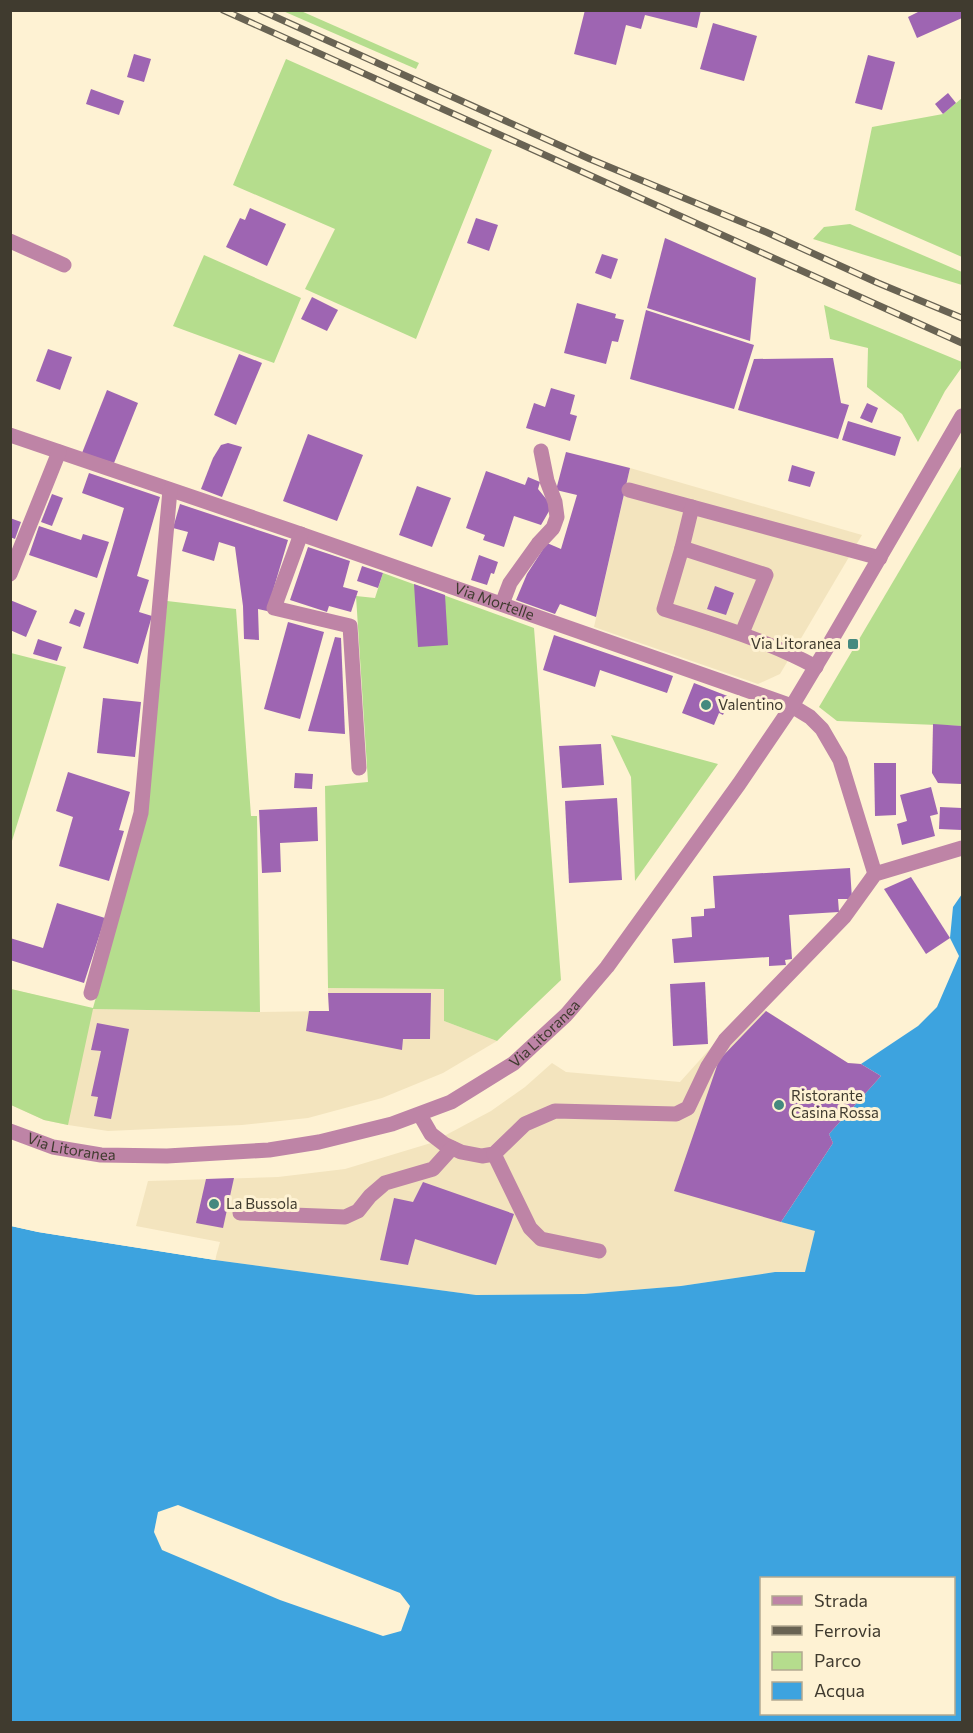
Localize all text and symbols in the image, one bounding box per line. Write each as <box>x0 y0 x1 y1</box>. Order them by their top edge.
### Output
street label: Via Mortelle <box>452 578 537 623</box>
place label: Via Litoranea <box>751 634 841 652</box>
marker: Via Litoranea <box>846 637 860 651</box>
place label: Valentino <box>718 695 783 713</box>
marker: Valentino <box>699 698 713 712</box>
street label: Via Litoranea <box>505 996 583 1071</box>
place label: Ristorante Casina Rossa <box>791 1086 879 1121</box>
marker: Ristorante Casina Rossa <box>772 1098 786 1112</box>
street label: Via Litoranea <box>25 1128 116 1163</box>
place label: La Bussola <box>226 1194 298 1212</box>
marker: La Bussola <box>207 1197 221 1211</box>
legend <box>760 1577 955 1715</box>
text: Strada <box>814 1589 868 1611</box>
text: Ferrovia <box>814 1619 881 1641</box>
text: Parco <box>814 1649 861 1671</box>
text: Acqua <box>814 1679 865 1701</box>

